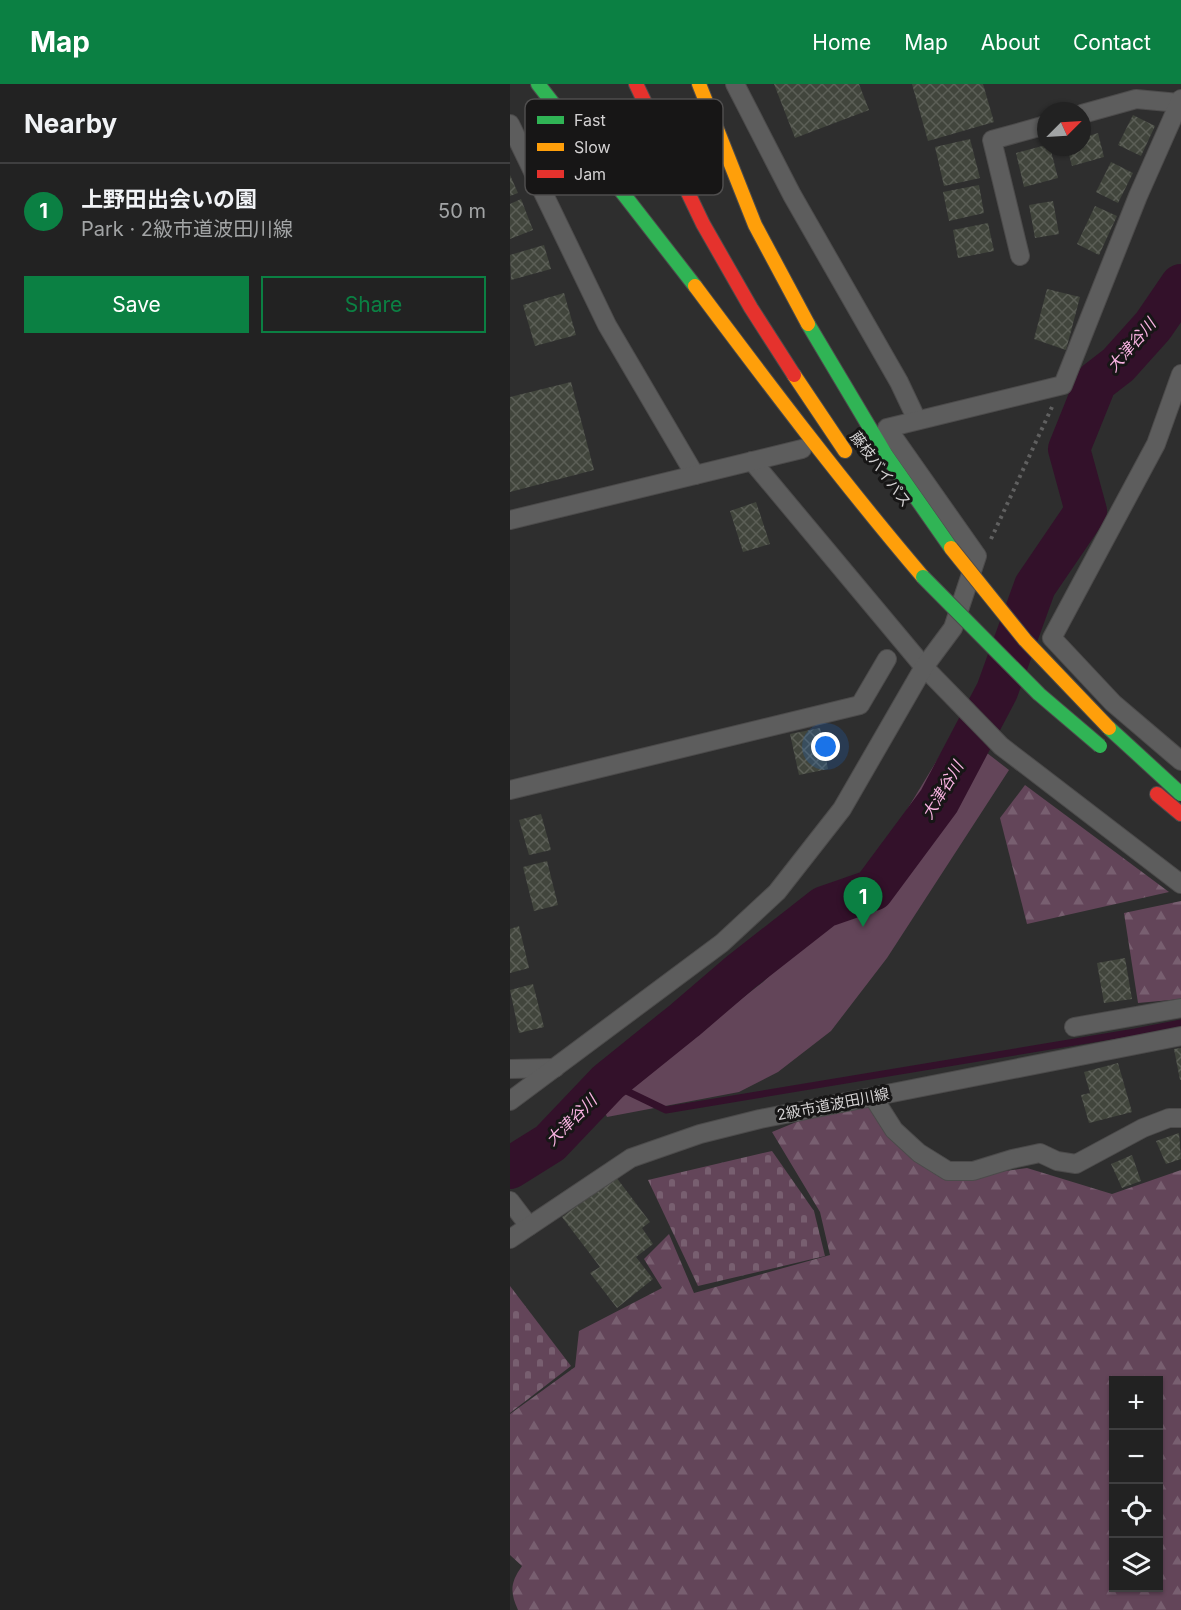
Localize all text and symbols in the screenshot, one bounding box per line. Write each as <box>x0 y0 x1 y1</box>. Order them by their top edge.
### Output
text: Map <box>30 25 90 59</box>
text: Home <box>812 30 871 55</box>
text: Map <box>904 30 948 55</box>
text: About <box>981 30 1040 55</box>
text: Contact <box>1073 30 1151 55</box>
legend <box>525 99 723 195</box>
north arrow <box>1037 102 1091 156</box>
text: Nearby <box>24 108 117 139</box>
text: Fast <box>574 110 606 130</box>
text: Slow <box>574 137 611 157</box>
text: Jam <box>574 164 606 184</box>
text: 上野田出会いの園 <box>81 186 257 212</box>
text: 1 <box>39 199 48 223</box>
text: 50 m <box>438 199 486 223</box>
text: Park · 2級市道波田川線 <box>81 217 293 241</box>
button: Save <box>24 276 249 333</box>
button: Share <box>261 276 486 333</box>
water label: 大津谷川 <box>1102 313 1161 376</box>
street label: 藤枝バイパス <box>846 427 916 511</box>
your location <box>811 732 840 761</box>
water label: 大津谷川 <box>917 756 968 823</box>
pin: 1 <box>844 878 882 927</box>
street label: 2級市道波田川線 <box>775 1084 891 1124</box>
water label: 大津谷川 <box>541 1089 602 1150</box>
map controls <box>1109 1376 1163 1592</box>
button: + <box>1109 1376 1163 1430</box>
button: − <box>1109 1430 1163 1484</box>
button: locate <box>1109 1484 1163 1538</box>
button: layers <box>1109 1538 1163 1592</box>

